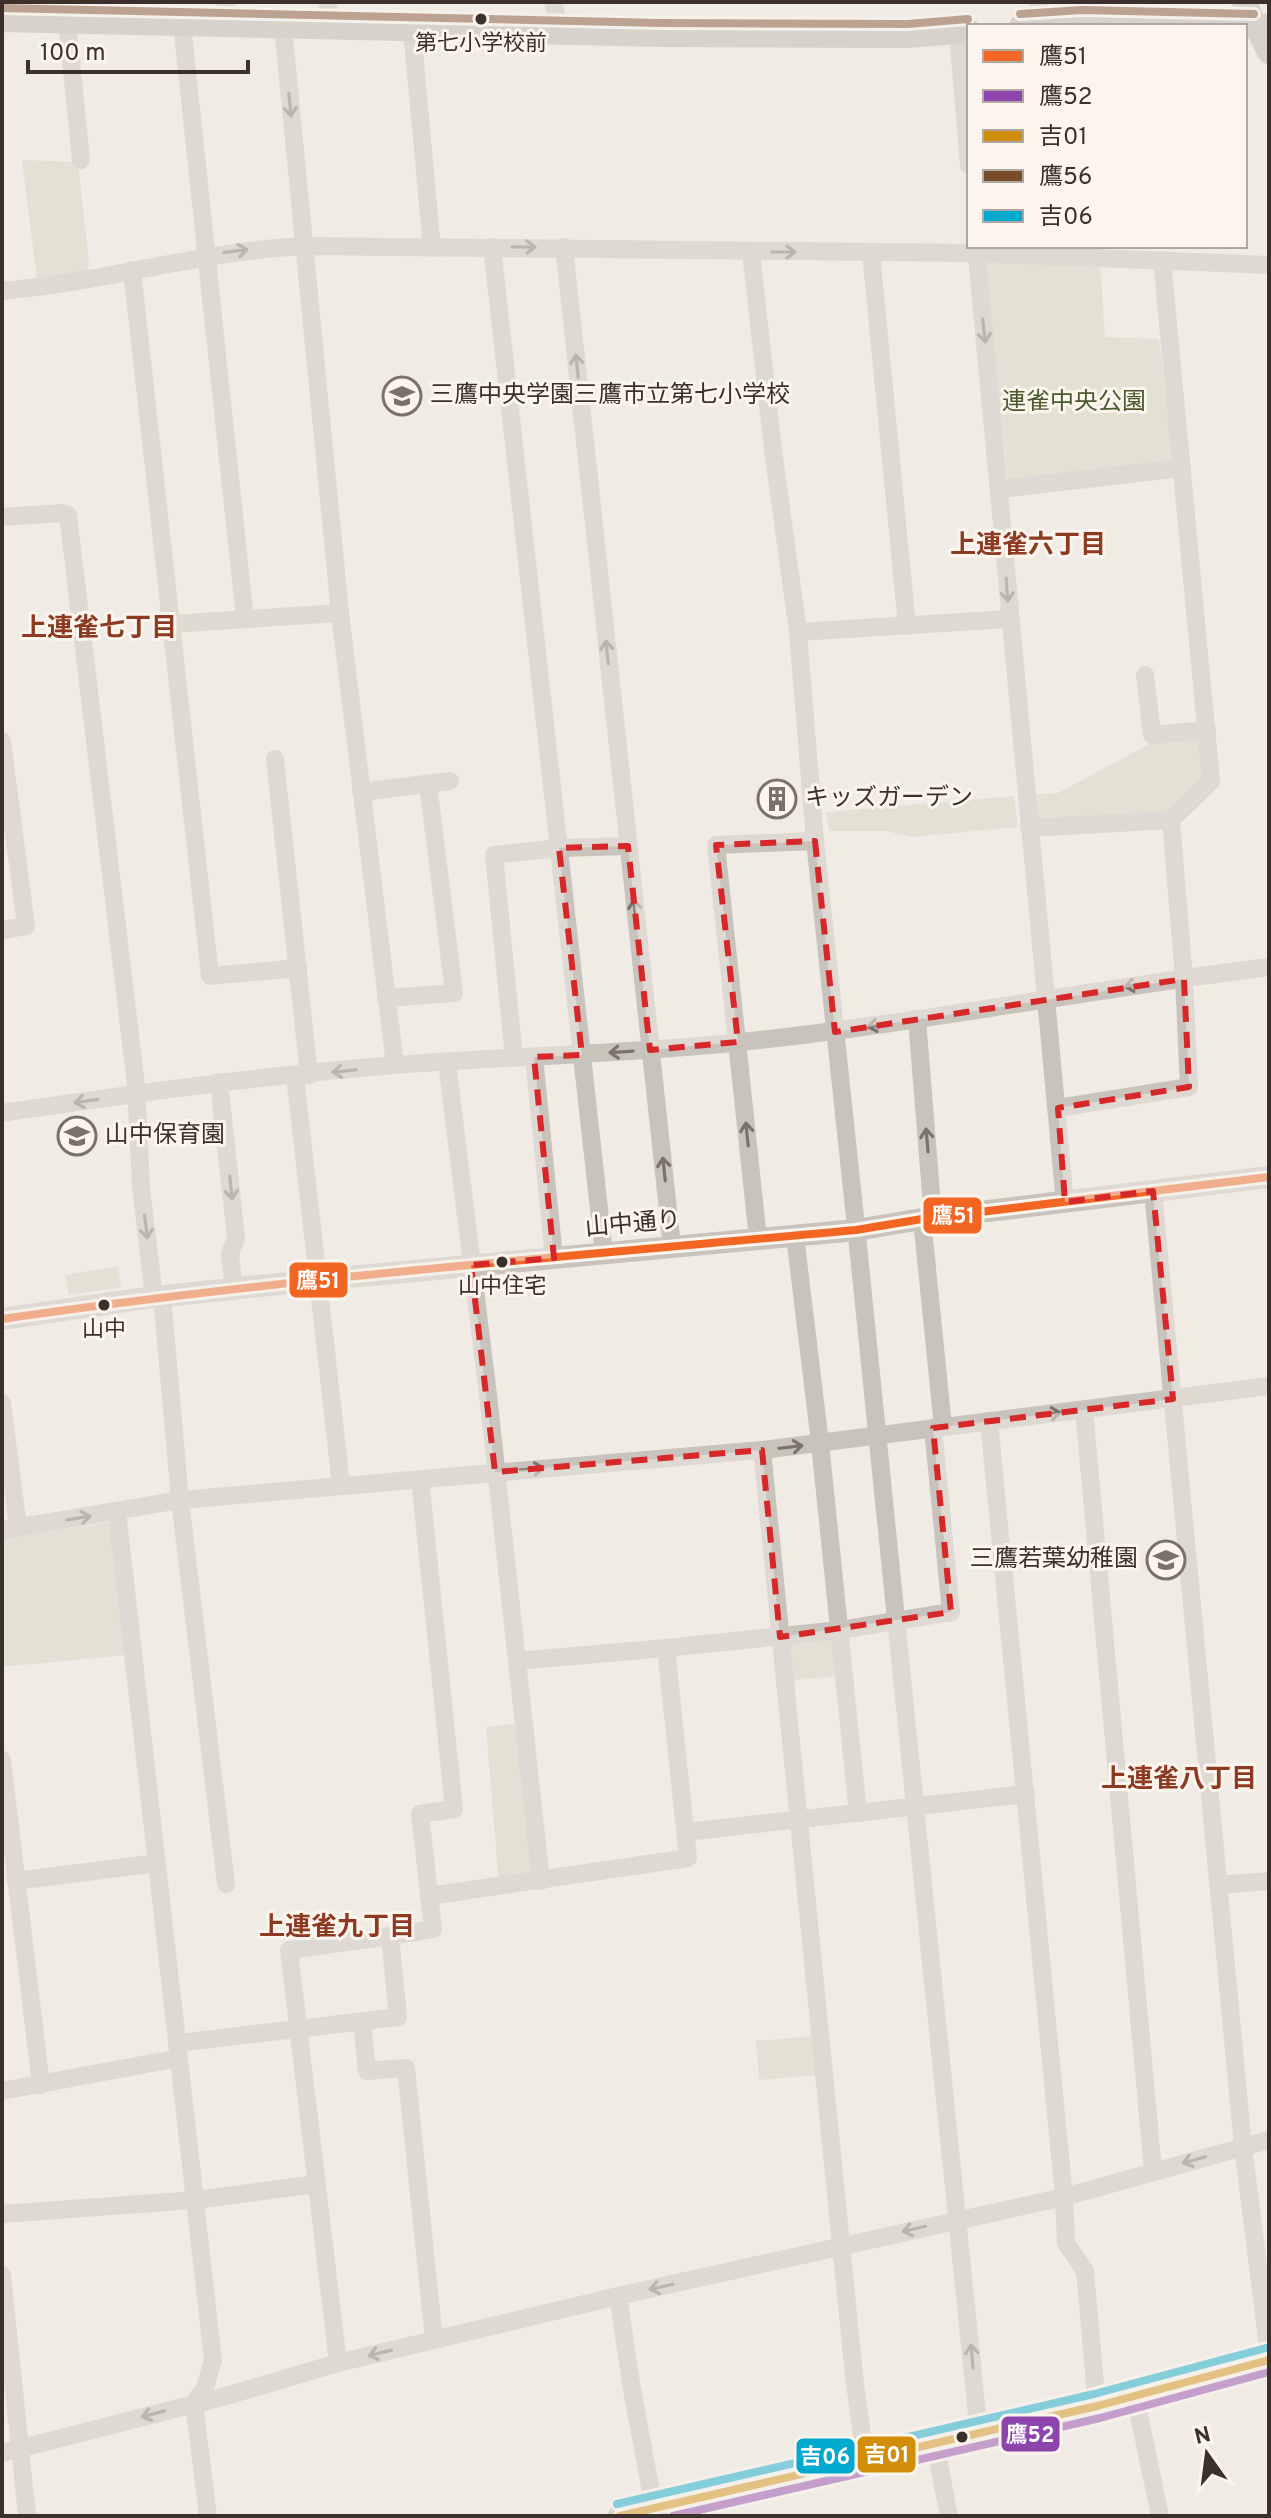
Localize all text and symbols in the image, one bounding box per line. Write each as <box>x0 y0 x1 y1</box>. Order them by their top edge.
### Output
marker: 第七小学校前 <box>473 11 489 27</box>
scale bar <box>28 24 248 74</box>
legend <box>967 24 1247 248</box>
place label: 第七小学校前 <box>415 31 547 58</box>
text: 100 m <box>40 39 106 69</box>
text: 鷹51 <box>1039 43 1087 73</box>
text: 鷹52 <box>1039 83 1092 113</box>
one-way arrow <box>283 91 298 118</box>
text: 吉01 <box>1039 123 1087 153</box>
text: 鷹56 <box>1039 163 1092 193</box>
text: 吉06 <box>1039 203 1093 233</box>
one-way arrow <box>510 239 537 255</box>
one-way arrow <box>223 243 248 258</box>
one-way arrow <box>770 244 797 260</box>
one-way arrow <box>976 317 991 344</box>
one-way arrow <box>569 353 584 380</box>
school or university icon: 三鷹中央学園三鷹市立第七小学校 <box>381 375 423 417</box>
place label: 三鷹中央学園三鷹市立第七小学校 <box>430 381 790 411</box>
park label: 連雀中央公園 <box>1002 388 1146 418</box>
district label: 上連雀六丁目 <box>950 530 1106 563</box>
one-way arrow <box>1000 576 1015 603</box>
district label: 上連雀七丁目 <box>21 613 177 646</box>
one-way arrow <box>600 639 615 666</box>
building icon: キッズガーデン <box>756 778 798 820</box>
place label: キッズガーデン <box>805 784 973 814</box>
one-way arrow <box>627 898 642 925</box>
one-way arrow <box>1124 978 1149 993</box>
one-way arrow <box>867 1018 892 1033</box>
one-way arrow <box>608 1045 635 1060</box>
one-way arrow <box>332 1063 358 1078</box>
one-way arrow <box>74 1094 99 1109</box>
school or university icon: 山中保育園 <box>56 1115 98 1157</box>
place label: 山中保育園 <box>105 1121 225 1151</box>
one-way arrow <box>740 1121 755 1148</box>
one-way arrow <box>919 1127 934 1154</box>
one-way arrow <box>656 1156 671 1183</box>
one-way arrow <box>223 1174 238 1201</box>
line badge: 鷹51 <box>922 1196 983 1235</box>
text: 鷹51 <box>931 1204 975 1231</box>
street label: 山中通り <box>584 1206 682 1244</box>
one-way arrow <box>139 1214 154 1239</box>
marker: 山中住宅 <box>494 1254 510 1270</box>
line badge: 鷹51 <box>288 1261 349 1299</box>
text: 鷹51 <box>296 1269 340 1296</box>
place label: 山中住宅 <box>458 1274 546 1301</box>
marker: 山中 <box>96 1297 112 1313</box>
place label: 山中 <box>82 1317 126 1344</box>
one-way arrow <box>1036 1406 1061 1421</box>
one-way arrow <box>777 1439 804 1454</box>
one-way arrow <box>518 1461 545 1476</box>
one-way arrow <box>66 1510 91 1525</box>
school or university icon: 三鷹若葉幼稚園 <box>1145 1539 1187 1581</box>
place label: 三鷹若葉幼稚園 <box>970 1545 1138 1575</box>
district label: 上連雀八丁目 <box>1101 1764 1257 1797</box>
district label: 上連雀九丁目 <box>259 1912 415 1945</box>
one-way arrow <box>1181 2153 1207 2168</box>
one-way arrow <box>902 2222 928 2237</box>
one-way arrow <box>648 2280 674 2295</box>
one-way arrow <box>964 2343 979 2370</box>
one-way arrow <box>368 2346 394 2361</box>
one-way arrow <box>140 2408 166 2423</box>
north arrow <box>1167 2414 1247 2494</box>
line badge: 鷹52 <box>1000 2415 1061 2453</box>
text: N <box>1192 2422 1214 2452</box>
text: 鷹52 <box>1006 2423 1054 2450</box>
unlabelled marker <box>954 2429 970 2445</box>
line badge: 吉01 <box>856 2435 917 2474</box>
line badge: 吉06 <box>795 2437 856 2475</box>
text: 吉01 <box>864 2443 910 2470</box>
text: 吉06 <box>800 2445 850 2472</box>

